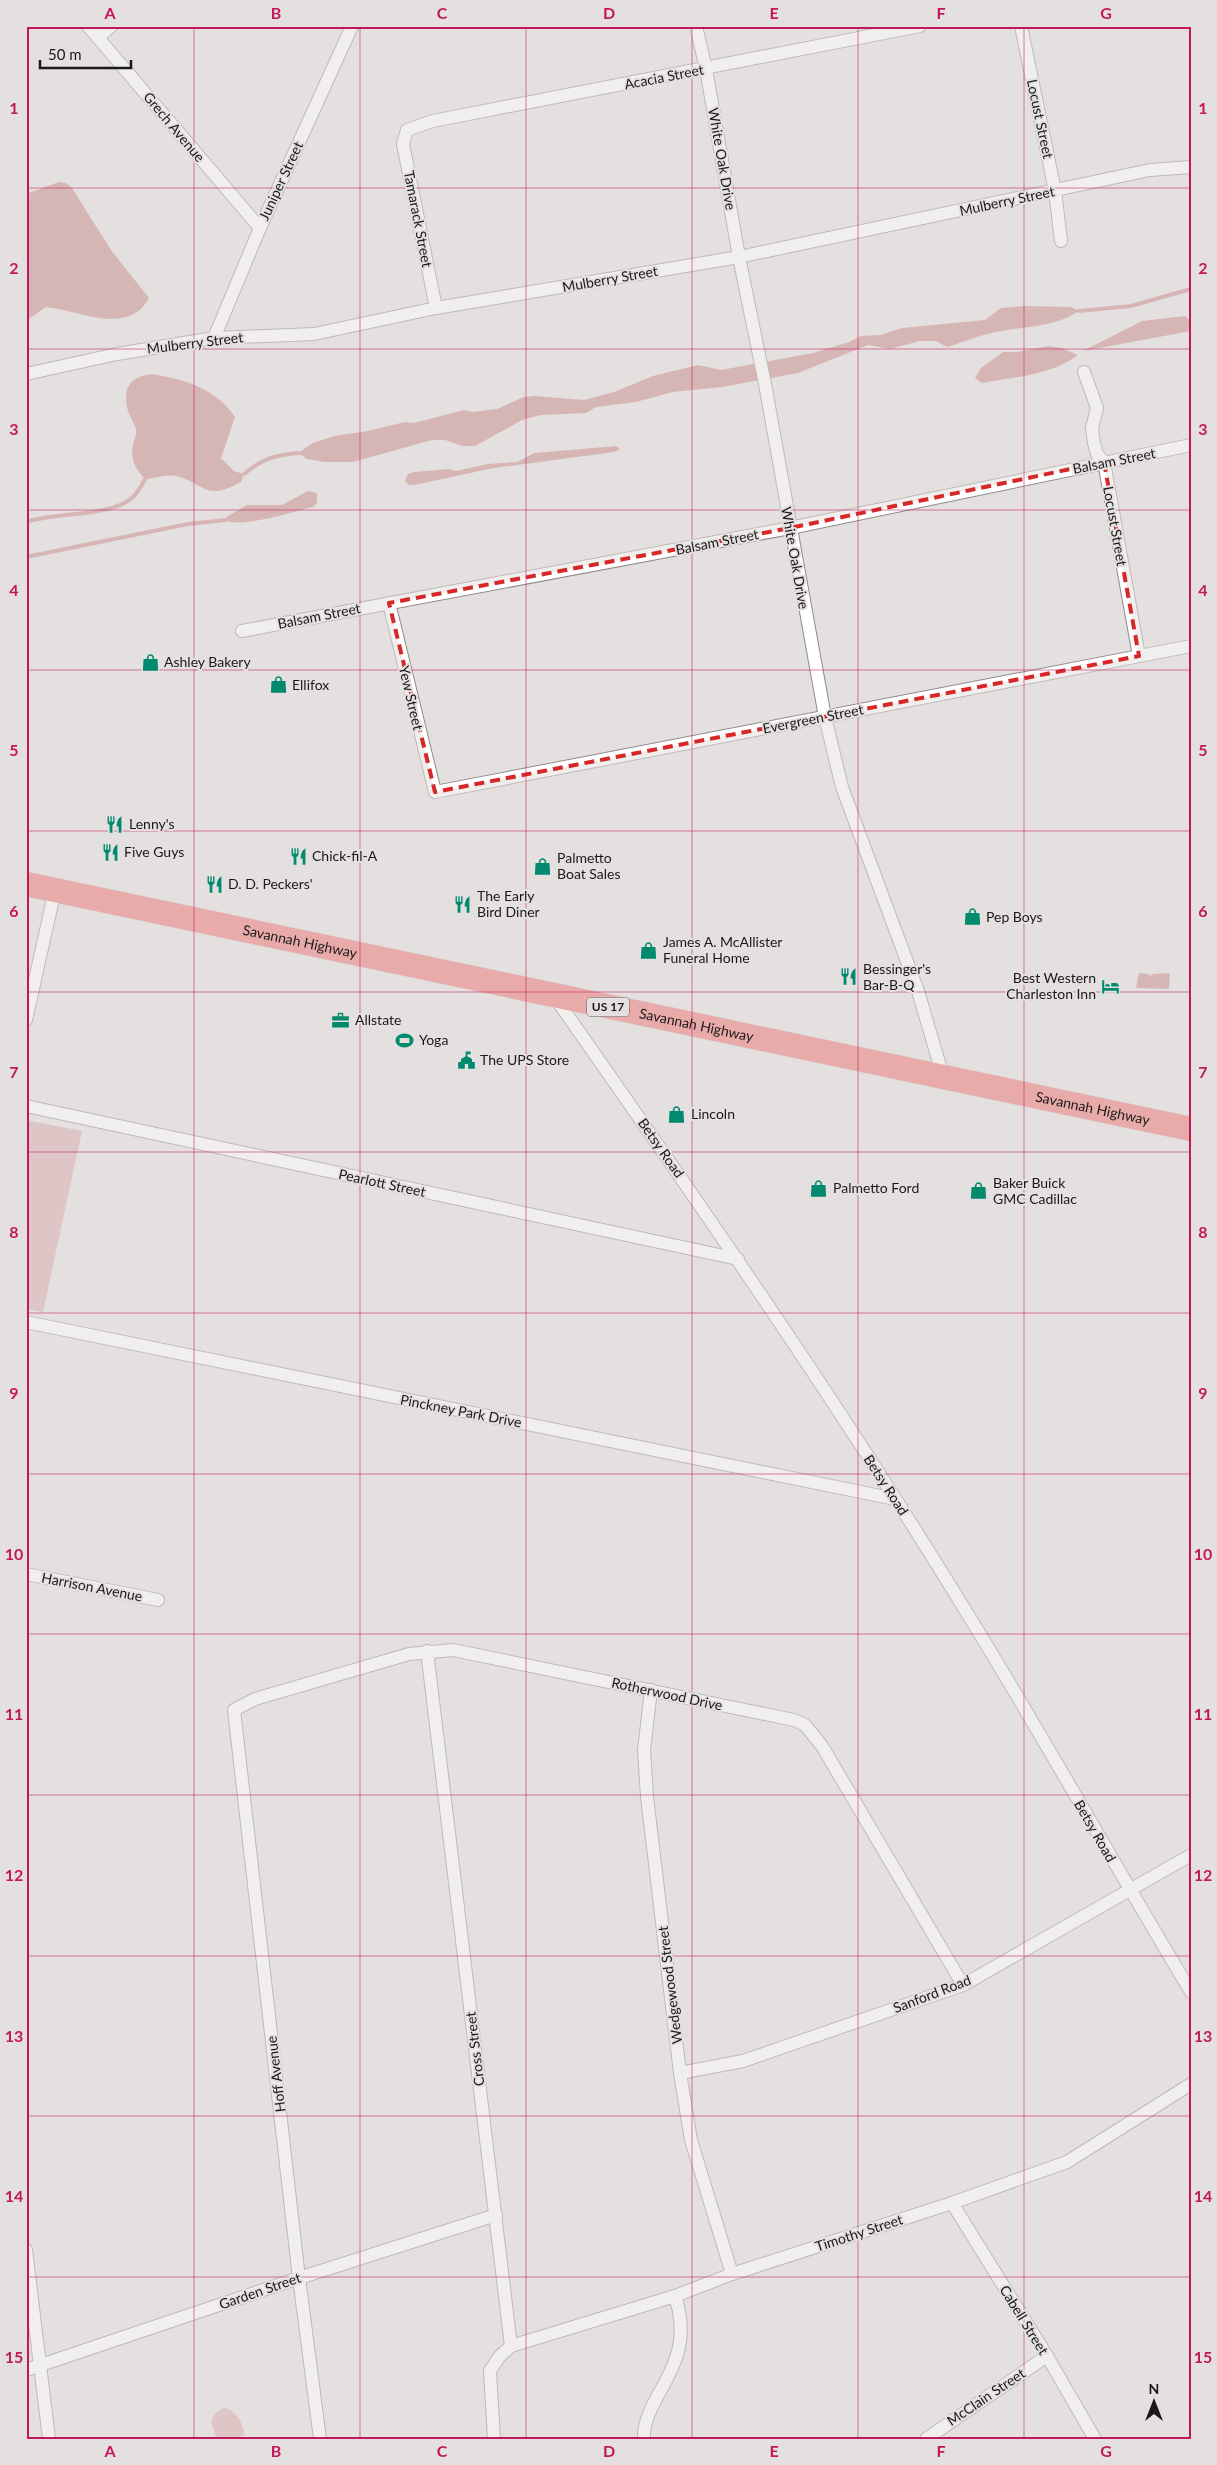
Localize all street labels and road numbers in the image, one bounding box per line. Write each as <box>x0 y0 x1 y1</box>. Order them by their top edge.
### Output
street label: Acacia Street <box>623 60 705 93</box>
street label: Locust Street <box>1024 78 1057 160</box>
street label: Grech Avenue <box>140 88 209 165</box>
street label: White Oak Drive <box>705 106 740 211</box>
street label: Juniper Street <box>255 139 306 223</box>
street label: Tamarack Street <box>401 169 436 269</box>
street label: Mulberry Street <box>958 182 1056 219</box>
street label: Mulberry Street <box>561 262 659 295</box>
street label: Mulberry Street <box>146 328 244 357</box>
street label: Balsam Street <box>1071 444 1157 477</box>
street label: Locust Street <box>1100 485 1131 567</box>
street label: White Oak Drive <box>778 505 813 610</box>
street label: Balsam Street <box>674 525 760 558</box>
street label: Balsam Street <box>276 599 362 632</box>
street label: Yew Street <box>396 664 427 732</box>
street label: Evergreen Street <box>761 700 865 737</box>
street label: Savannah Highway <box>241 921 360 962</box>
road number: US 17 <box>587 998 629 1016</box>
street label: Savannah Highway <box>638 1004 756 1045</box>
street label: Savannah Highway <box>1034 1088 1152 1128</box>
street label: Betsy Road <box>635 1115 688 1181</box>
street label: Pearlott Street <box>337 1165 427 1200</box>
street label: Pinckney Park Drive <box>399 1390 523 1431</box>
street label: Betsy Road <box>861 1451 912 1518</box>
street label: Harrison Avenue <box>40 1568 144 1605</box>
street label: Rotherwood Drive <box>610 1673 724 1714</box>
street label: Betsy Road <box>1071 1797 1120 1865</box>
street label: Wedgewood Street <box>654 1925 685 2045</box>
street label: Sanford Road <box>890 1971 973 2016</box>
street label: Cross Street <box>462 2011 487 2087</box>
street label: Hoff Avenue <box>262 2035 289 2113</box>
street label: Timothy Street <box>813 2210 905 2255</box>
street label: Garden Street <box>217 2269 303 2312</box>
street label: Cabell Street <box>996 2282 1052 2358</box>
street label: McClain Street <box>943 2364 1028 2429</box>

